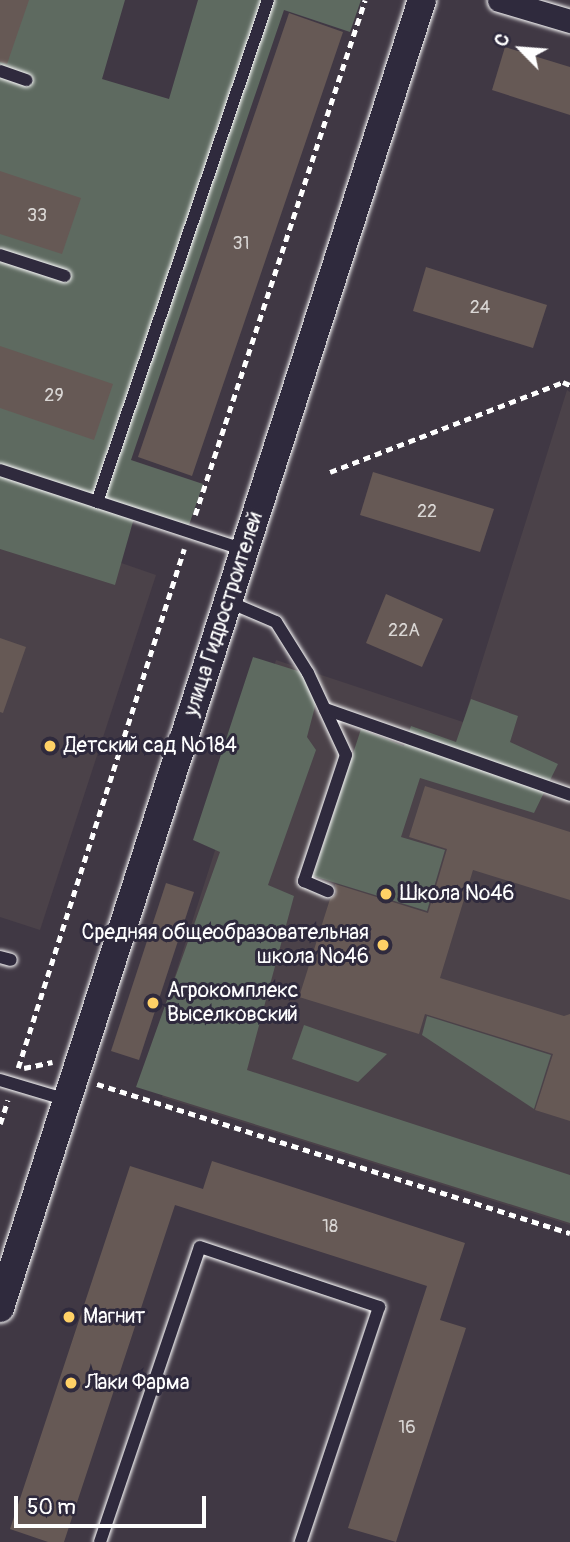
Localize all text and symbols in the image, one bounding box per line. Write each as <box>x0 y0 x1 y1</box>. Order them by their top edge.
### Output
north arrow <box>486 14 556 84</box>
text: С <box>489 30 515 51</box>
house number: 33 <box>27 205 47 227</box>
house number: 31 <box>232 233 250 255</box>
house number: 24 <box>470 297 490 319</box>
house number: 29 <box>44 385 64 407</box>
house number: 22 <box>417 501 437 523</box>
street label: улица Гидростроителей <box>179 508 269 720</box>
house number: 22А <box>388 620 420 642</box>
place label: Детский сад №184 <box>64 733 237 759</box>
marker: Детский сад №184 <box>42 738 58 754</box>
place label: Школа №46 <box>400 881 515 907</box>
marker: Школа №46 <box>378 886 394 902</box>
place label: Средняя общеобразовательная школа №46 <box>82 920 369 970</box>
marker: Средняя общеобразовательная школа №46 <box>375 937 391 953</box>
place label: Агрокомплекс Выселковский <box>167 978 299 1028</box>
marker: Агрокомплекс Выселковский <box>145 995 161 1011</box>
house number: 18 <box>322 1216 338 1238</box>
place label: Магнит <box>83 1304 145 1330</box>
marker: Магнит <box>61 1309 77 1325</box>
place label: Лаки Фарма <box>85 1370 189 1396</box>
marker: Лаки Фарма <box>63 1375 79 1391</box>
house number: 16 <box>398 1417 416 1439</box>
scale bar <box>18 1482 210 1526</box>
text: 50 m <box>27 1494 76 1521</box>

